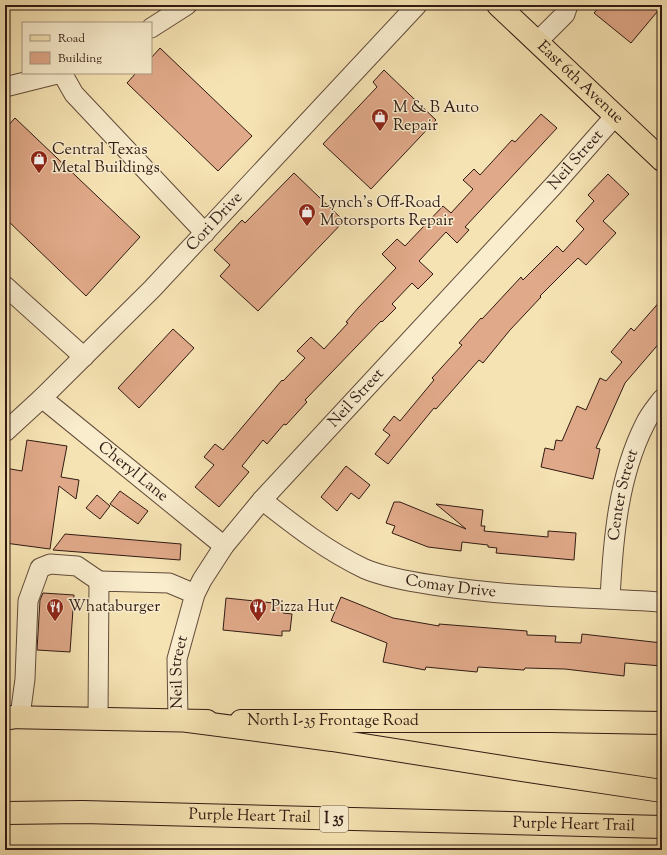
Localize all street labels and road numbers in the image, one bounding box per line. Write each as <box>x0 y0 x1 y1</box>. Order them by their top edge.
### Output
street label: East 6th Avenue <box>532 36 629 129</box>
street label: Neil Street <box>543 124 609 195</box>
street label: Cori Drive <box>181 187 248 257</box>
street label: Neil Street <box>323 363 390 433</box>
street label: Cheryl Lane <box>92 436 173 508</box>
street label: Center Street <box>603 446 645 542</box>
street label: Comay Drive <box>403 569 497 604</box>
street label: Neil Street <box>165 632 195 709</box>
street label: North I-35 Frontage Road <box>247 710 419 733</box>
street label: Purple Heart Trail <box>188 803 312 829</box>
road number: I 35 <box>320 806 348 832</box>
street label: Purple Heart Trail <box>512 812 636 838</box>

